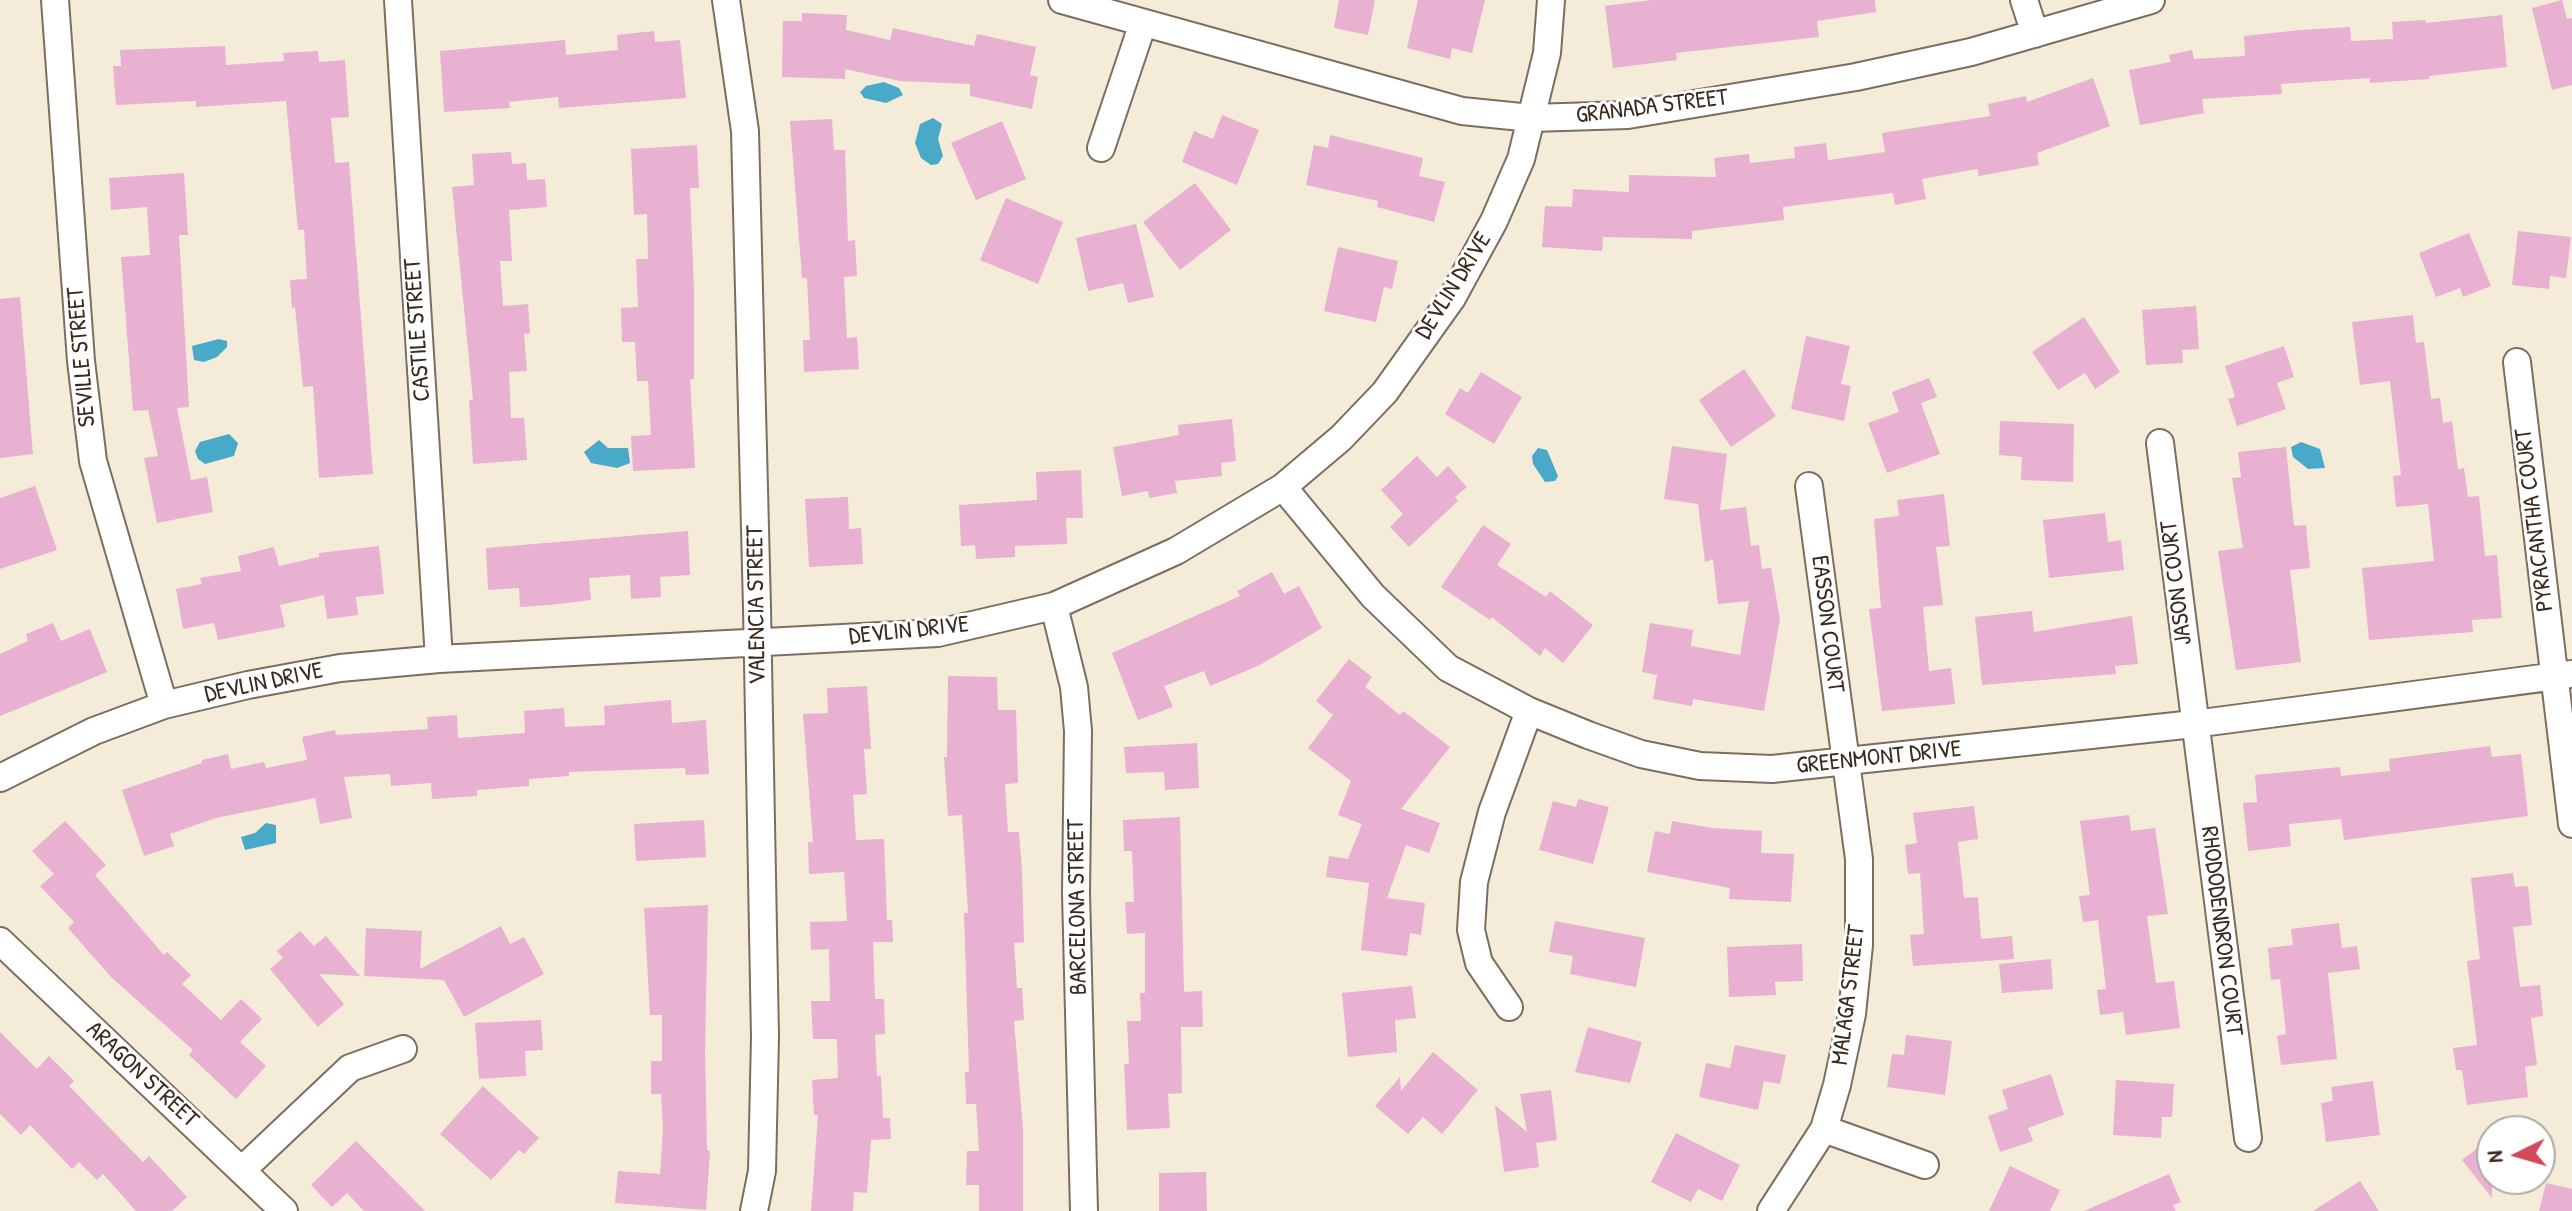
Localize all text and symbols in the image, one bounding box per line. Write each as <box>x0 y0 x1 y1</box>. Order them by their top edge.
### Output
street label: GRANADA STREET <box>1574 83 1730 131</box>
street label: DEVLIN DRIVE <box>1410 227 1498 345</box>
street label: CASTILE STREET <box>399 257 437 403</box>
street label: SEVILLE STREET <box>62 286 102 428</box>
street label: PYRACANTHA COURT <box>2510 427 2560 613</box>
street label: JASON COURT <box>2155 519 2199 647</box>
street label: VALENCIA STREET <box>741 525 773 685</box>
street label: EASSON COURT <box>1804 554 1850 694</box>
street label: DEVLIN DRIVE <box>848 610 970 652</box>
street label: DEVLIN DRIVE <box>202 656 326 710</box>
street label: GREENMONT DRIVE <box>1795 735 1963 781</box>
street label: BARCELONA STREET <box>1062 819 1094 995</box>
street label: RHODODENDRON COURT <box>2194 825 2248 1037</box>
street label: MALAGA STREET <box>1826 923 1872 1067</box>
street label: ARAGON STREET <box>80 1016 204 1134</box>
north arrow <box>2476 1115 2556 1195</box>
text: N <box>2479 1150 2510 1164</box>

